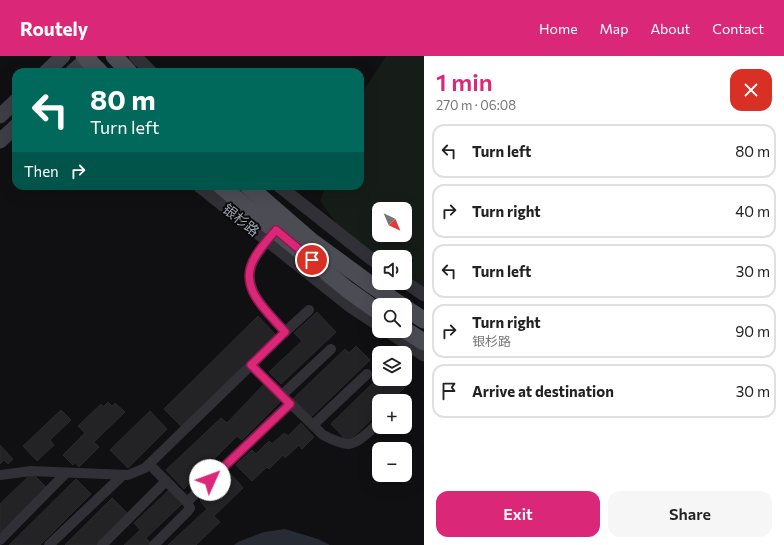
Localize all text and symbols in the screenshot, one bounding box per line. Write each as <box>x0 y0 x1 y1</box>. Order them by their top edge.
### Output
text: Routely <box>20 17 88 40</box>
text: Home <box>539 20 578 37</box>
text: Map <box>600 20 628 37</box>
text: About <box>650 20 690 37</box>
text: Contact <box>712 20 764 37</box>
text: 1 min <box>436 67 493 96</box>
button: close <box>730 69 772 111</box>
text: 80 m <box>90 82 156 116</box>
icon: left <box>24 84 76 136</box>
text: 270 m · 06:08 <box>436 97 516 113</box>
text: Turn left <box>90 116 159 138</box>
icon: left <box>438 140 460 162</box>
text: Turn left <box>472 142 531 160</box>
text: 80 m <box>735 142 770 160</box>
icon: right <box>67 160 89 182</box>
text: Then <box>24 162 59 180</box>
street label: 银杉路 <box>220 200 263 239</box>
icon: right <box>438 200 460 222</box>
north arrow <box>372 202 412 242</box>
map controls <box>372 202 412 482</box>
text: Turn right <box>472 202 541 220</box>
text: 40 m <box>735 202 770 220</box>
pin <box>295 243 329 277</box>
icon: arrive <box>301 249 323 271</box>
button: sound <box>372 250 412 290</box>
icon: left <box>438 260 460 282</box>
text: Turn left <box>472 262 531 280</box>
text: 30 m <box>736 262 770 280</box>
button: search <box>372 298 412 338</box>
text: Turn right <box>472 313 541 331</box>
icon: right <box>438 320 460 342</box>
text: 90 m <box>735 322 770 340</box>
text: 银杉路 <box>472 333 511 349</box>
button: layers <box>372 346 412 386</box>
icon: arrive <box>438 380 460 402</box>
text: Arrive at destination <box>472 382 614 400</box>
text: 30 m <box>736 382 770 400</box>
button: + <box>372 394 412 434</box>
button: − <box>372 442 412 482</box>
position arrow <box>189 459 231 501</box>
button: Exit <box>436 491 600 537</box>
button: Share <box>608 491 772 537</box>

